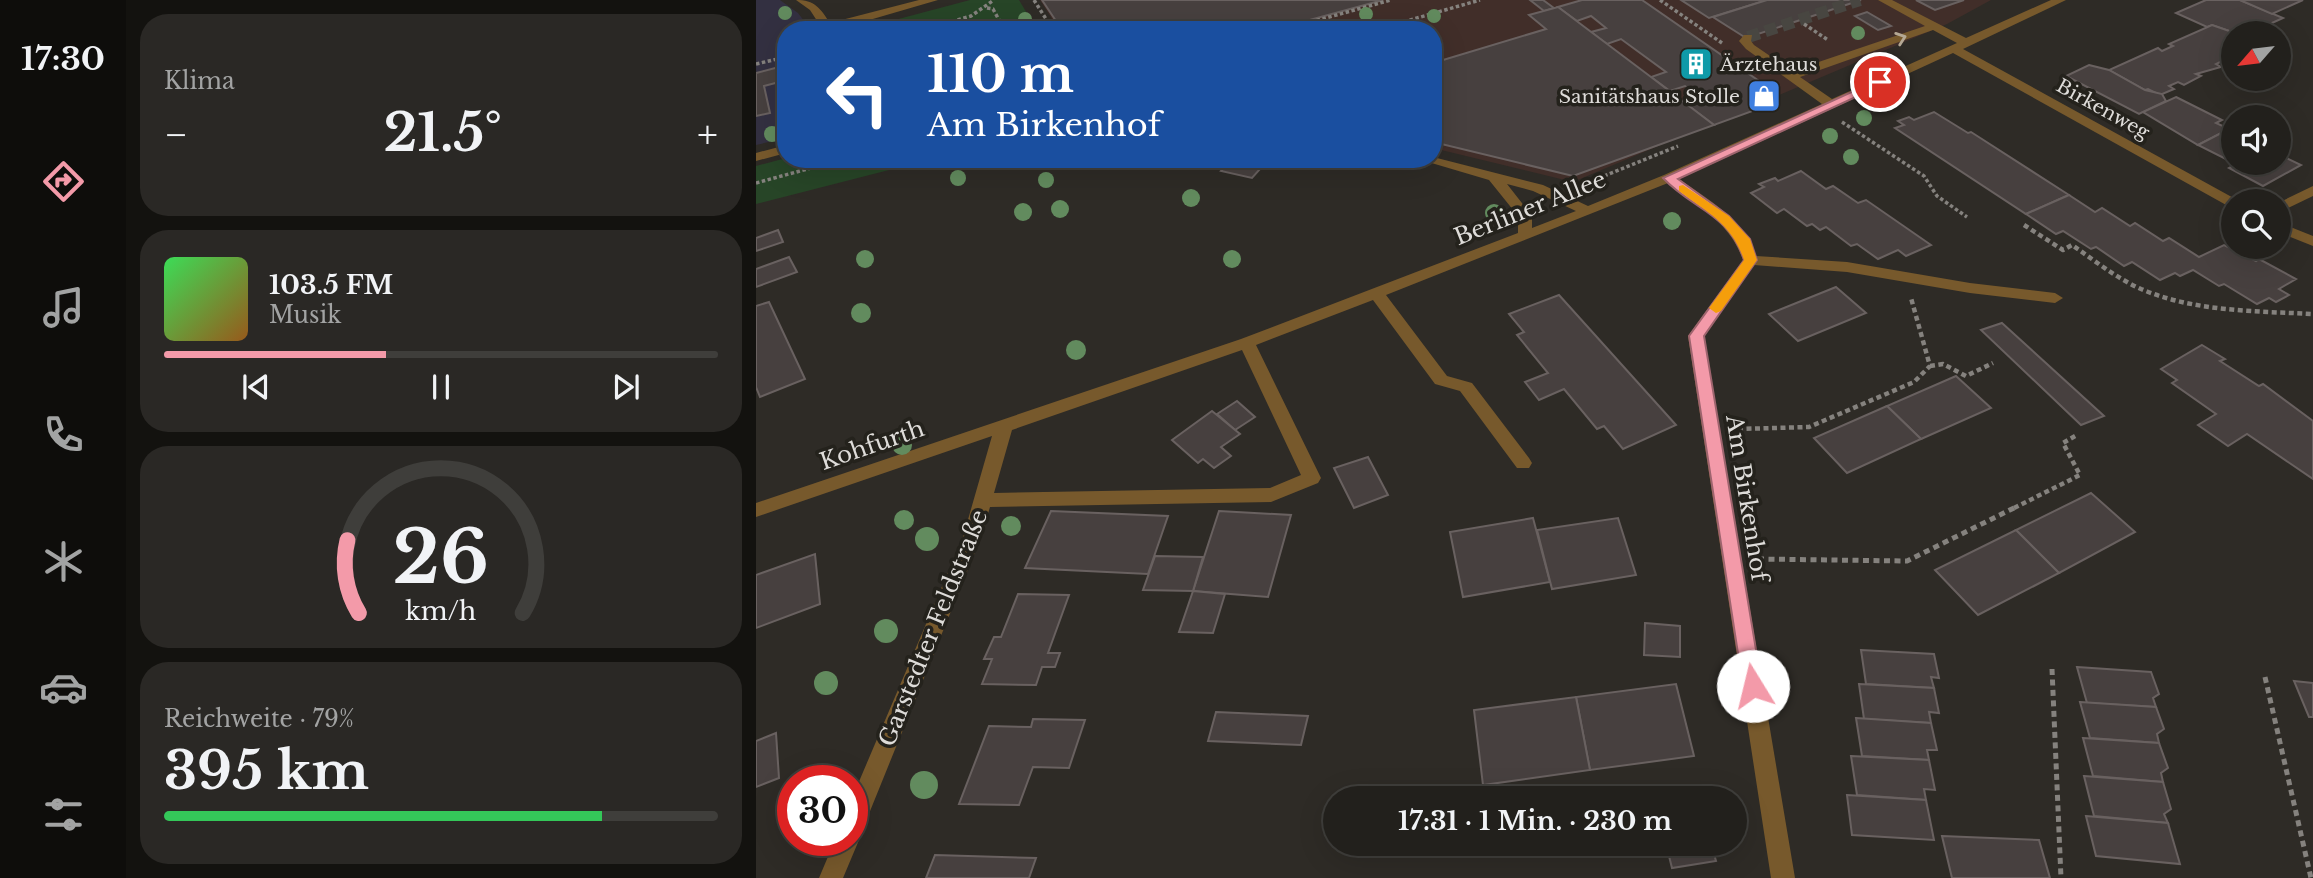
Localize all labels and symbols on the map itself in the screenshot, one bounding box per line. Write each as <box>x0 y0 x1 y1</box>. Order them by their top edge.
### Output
north arrow <box>2221 21 2291 91</box>
one-way arrow <box>1895 32 1907 46</box>
building icon: Ärztehaus <box>1677 45 1715 83</box>
pin <box>1850 52 1910 112</box>
place label: Ärztehaus <box>1719 53 1817 76</box>
street label: Birkenweg <box>2052 74 2154 144</box>
shop icon: Sanitätshaus Stolle <box>1745 77 1783 115</box>
place label: Sanitätshaus Stolle <box>1559 85 1740 108</box>
street label: Berliner Allee <box>1450 165 1610 251</box>
street label: Am Birkenhof <box>1720 412 1774 586</box>
street label: Kohfurth <box>816 414 928 476</box>
street label: Garstedter Feldstraße <box>873 506 993 750</box>
position arrow <box>1716 649 1790 723</box>
speed limit sign: 30 <box>777 765 868 856</box>

